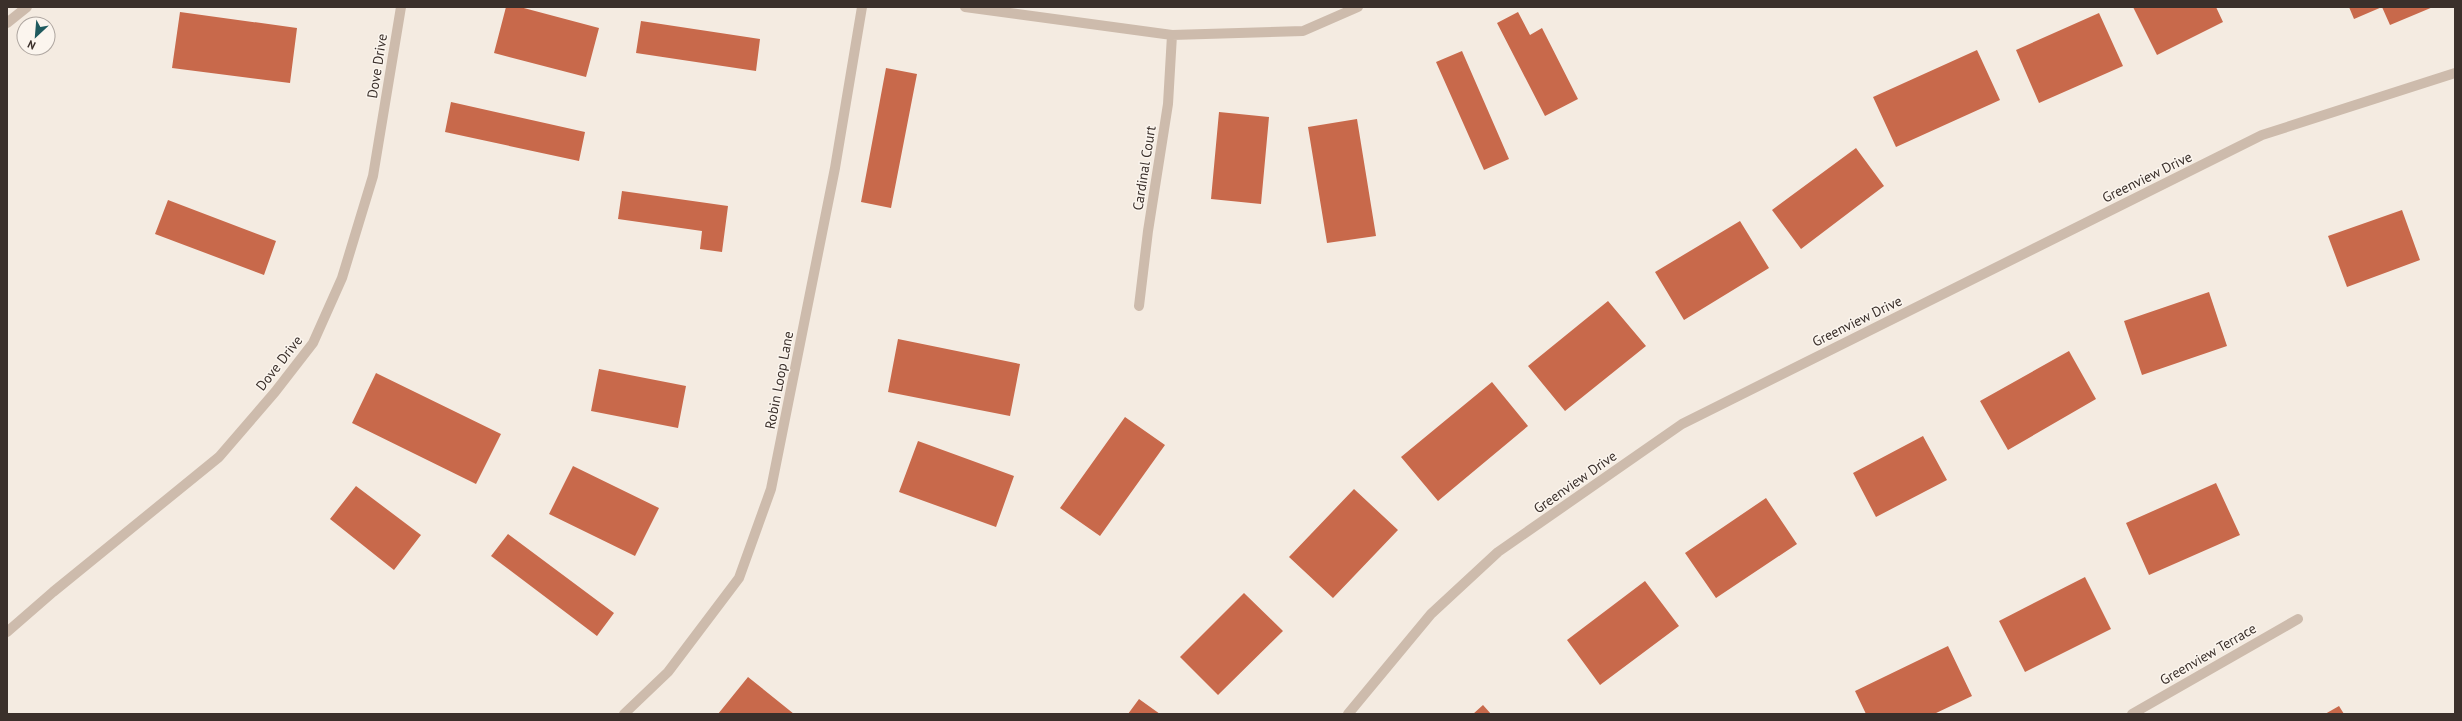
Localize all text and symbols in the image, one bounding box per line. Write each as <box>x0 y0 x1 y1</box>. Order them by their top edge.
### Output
north arrow <box>16 16 56 56</box>
street label: Dove Drive <box>363 32 391 100</box>
text: N <box>25 37 38 53</box>
street label: Cardinal Court <box>1128 124 1160 212</box>
street label: Greenview Drive <box>2099 148 2195 206</box>
street label: Greenview Drive <box>1809 292 1905 350</box>
street label: Robin Loop Lane <box>761 330 797 430</box>
street label: Dove Drive <box>252 332 306 394</box>
street label: Greenview Drive <box>1530 447 1620 517</box>
street label: Greenview Terrace <box>2157 619 2259 689</box>

